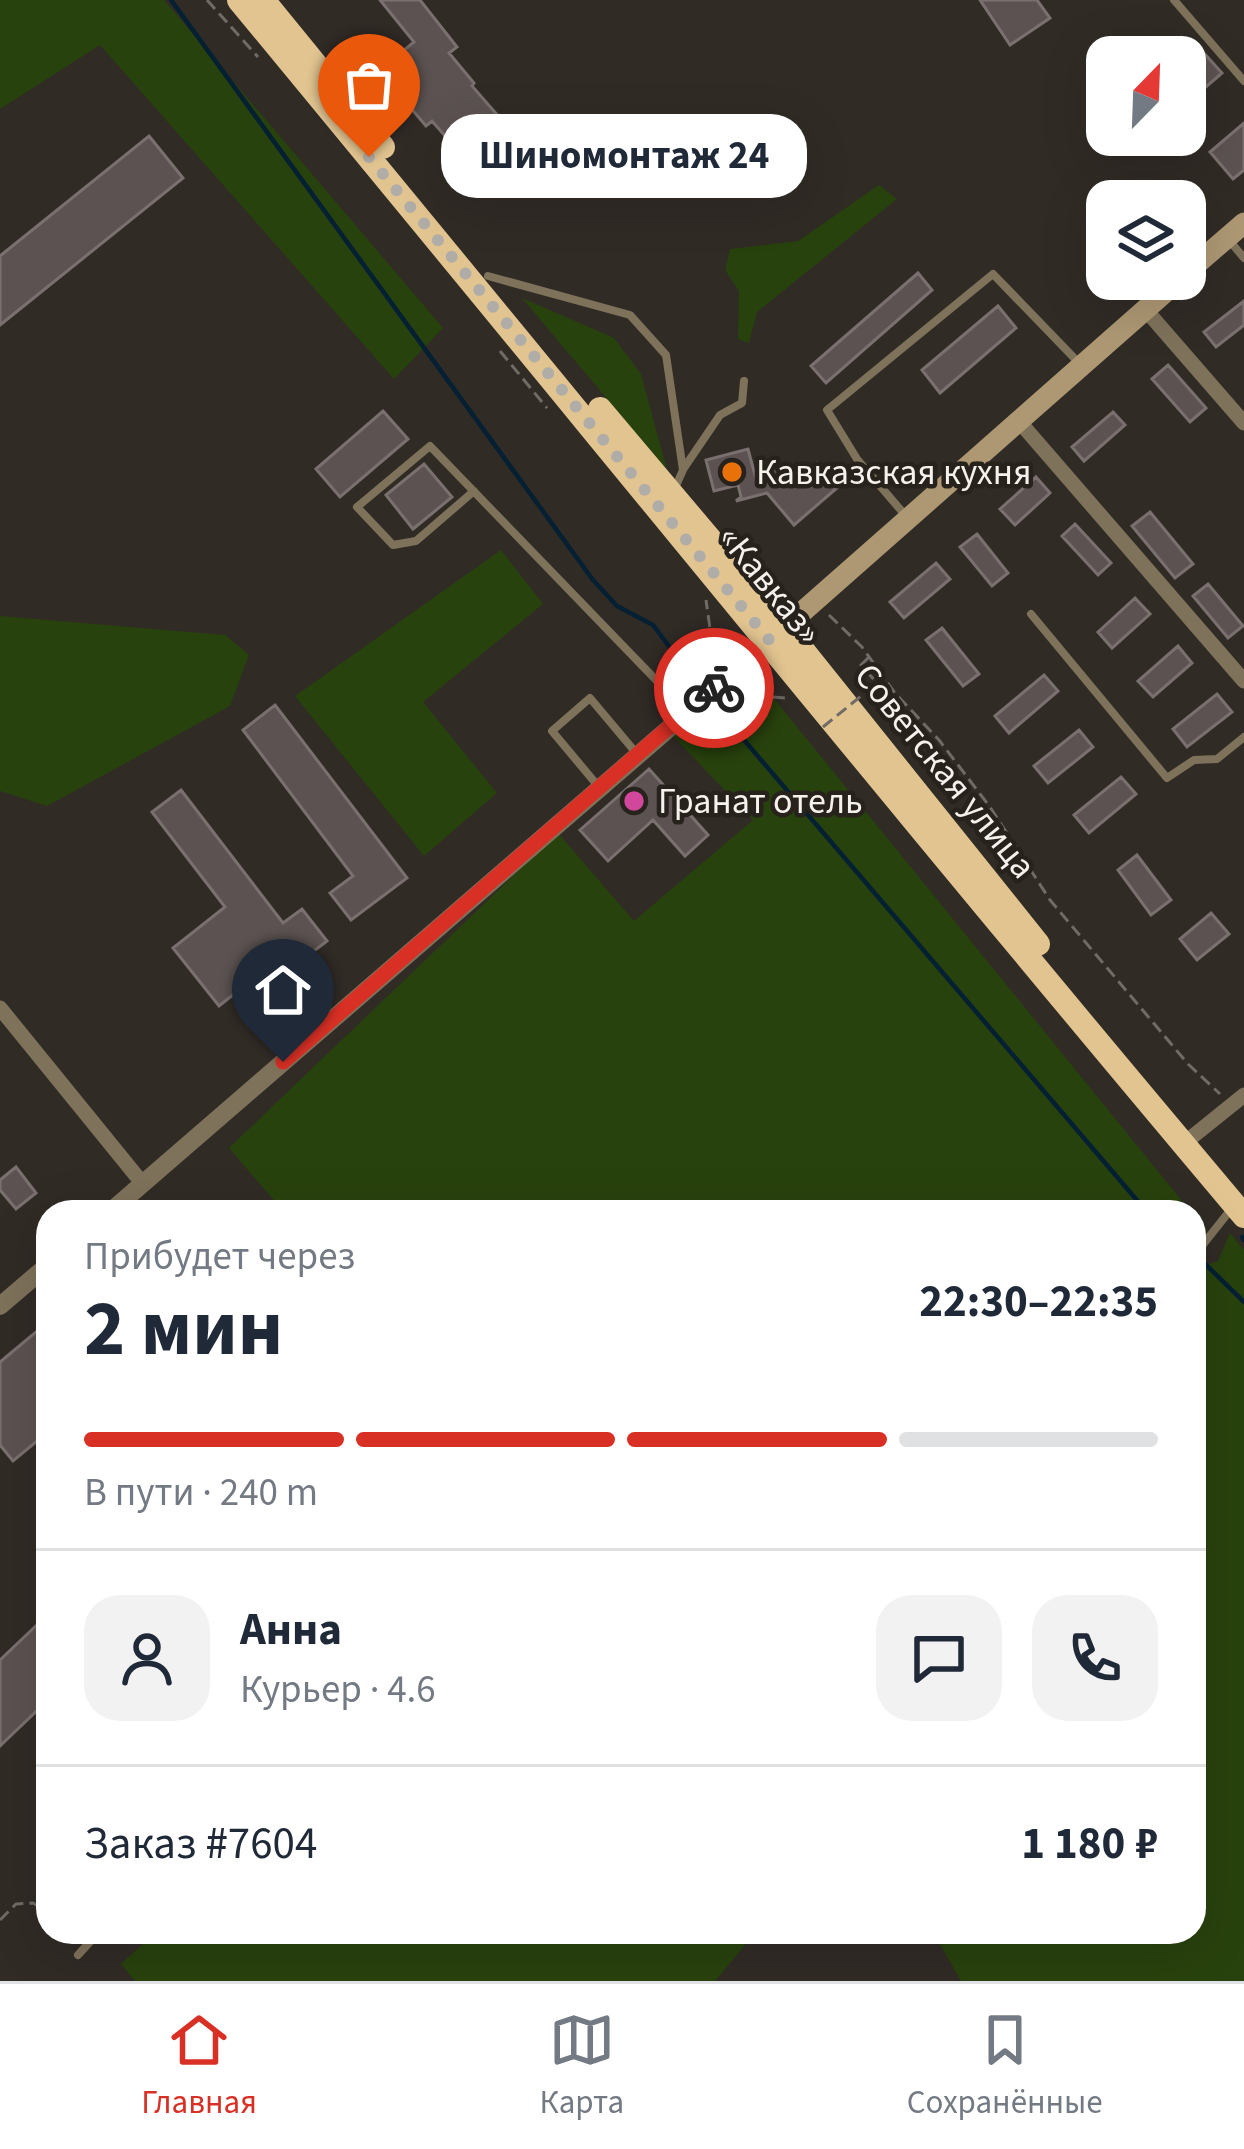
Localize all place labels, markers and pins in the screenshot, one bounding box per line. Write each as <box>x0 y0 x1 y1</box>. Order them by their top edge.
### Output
pin <box>318 34 420 157</box>
callout: Шиномонтаж 24 <box>441 115 807 199</box>
place label: Кавказская кухня <box>756 447 1032 498</box>
marker: Кавказская кухня <box>719 459 745 485</box>
place label: Гранат отель <box>658 776 863 827</box>
marker: Гранат отель <box>621 788 647 814</box>
pin <box>232 939 334 1062</box>

